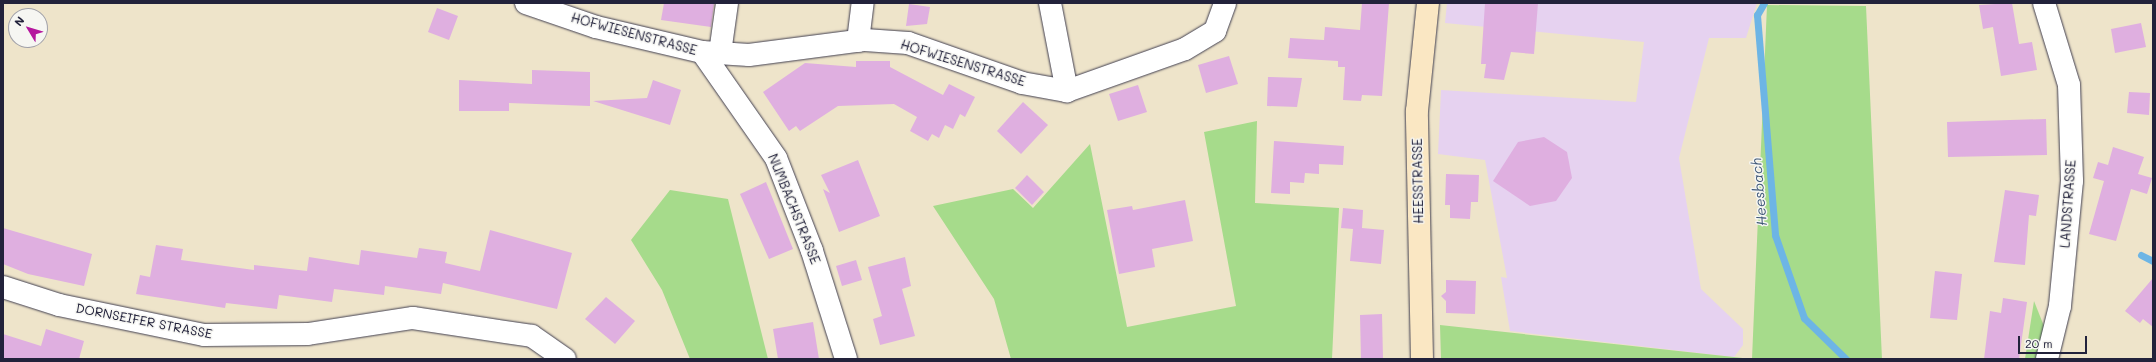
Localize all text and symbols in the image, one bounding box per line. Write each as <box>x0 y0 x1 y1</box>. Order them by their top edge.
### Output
north arrow <box>8 8 48 48</box>
street label: HOFWIESENSTRASSE <box>569 10 699 58</box>
text: N <box>10 13 27 29</box>
street label: HOFWIESENSTRASSE <box>899 37 1027 89</box>
street label: HEESSTRASSE <box>1409 138 1427 224</box>
street label: NUMBACHSTRASSE <box>765 152 823 266</box>
water label: Heesbach <box>1748 157 1770 227</box>
street label: LANDSTRASSE <box>2057 159 2079 249</box>
street label: DORNSEIFER STRASSE <box>74 300 214 342</box>
scale bar <box>2020 328 2089 354</box>
text: 20 m <box>2025 335 2053 351</box>

